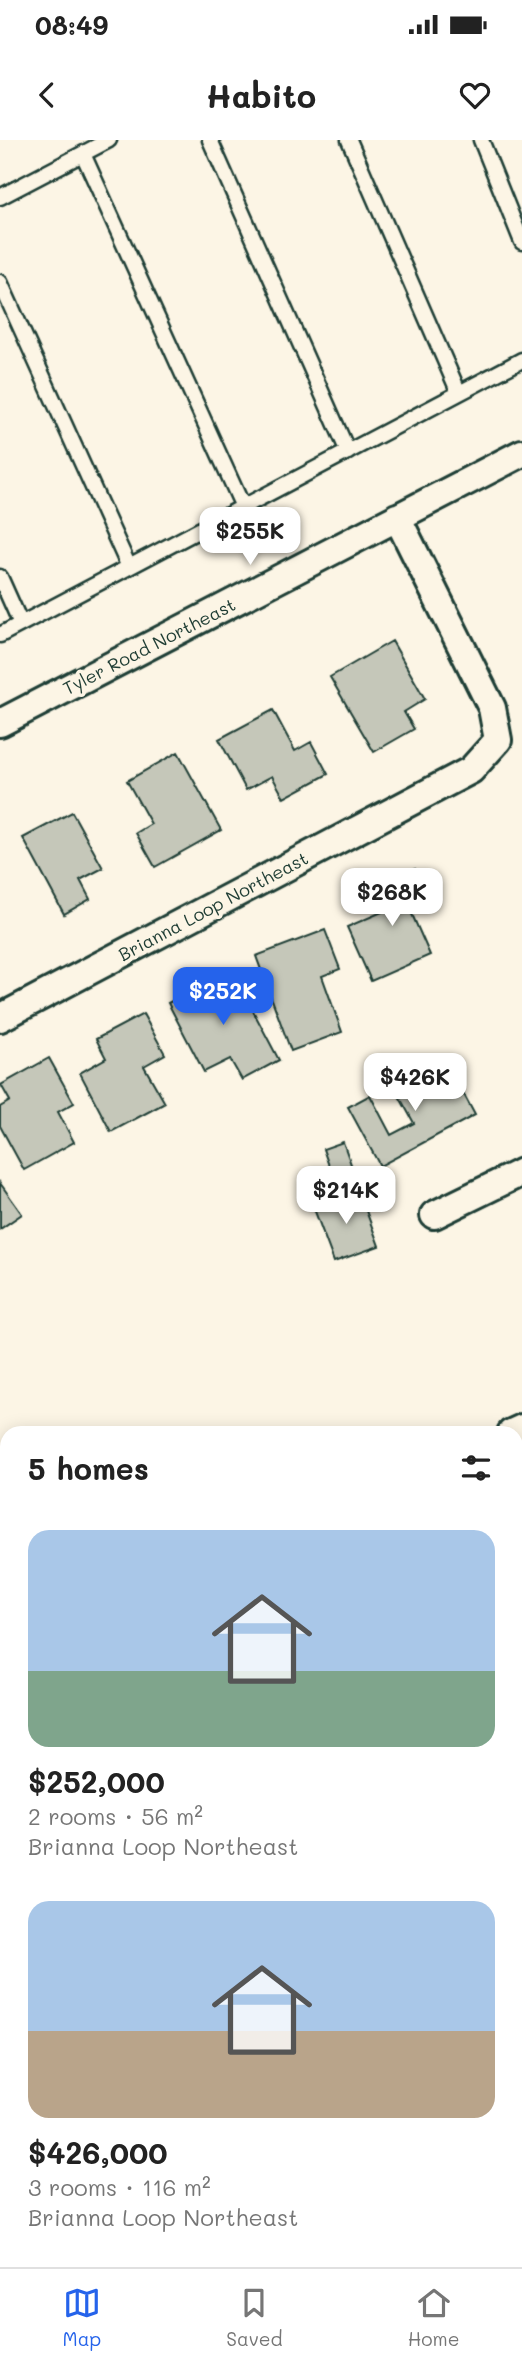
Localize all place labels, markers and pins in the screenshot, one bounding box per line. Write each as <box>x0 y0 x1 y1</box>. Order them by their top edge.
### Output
pin: $255K <box>201 508 299 567</box>
pin: $268K <box>343 868 441 928</box>
pin: $252K <box>174 968 272 1027</box>
pin: $426K <box>366 1054 464 1113</box>
pin: $214K <box>297 1166 395 1226</box>

